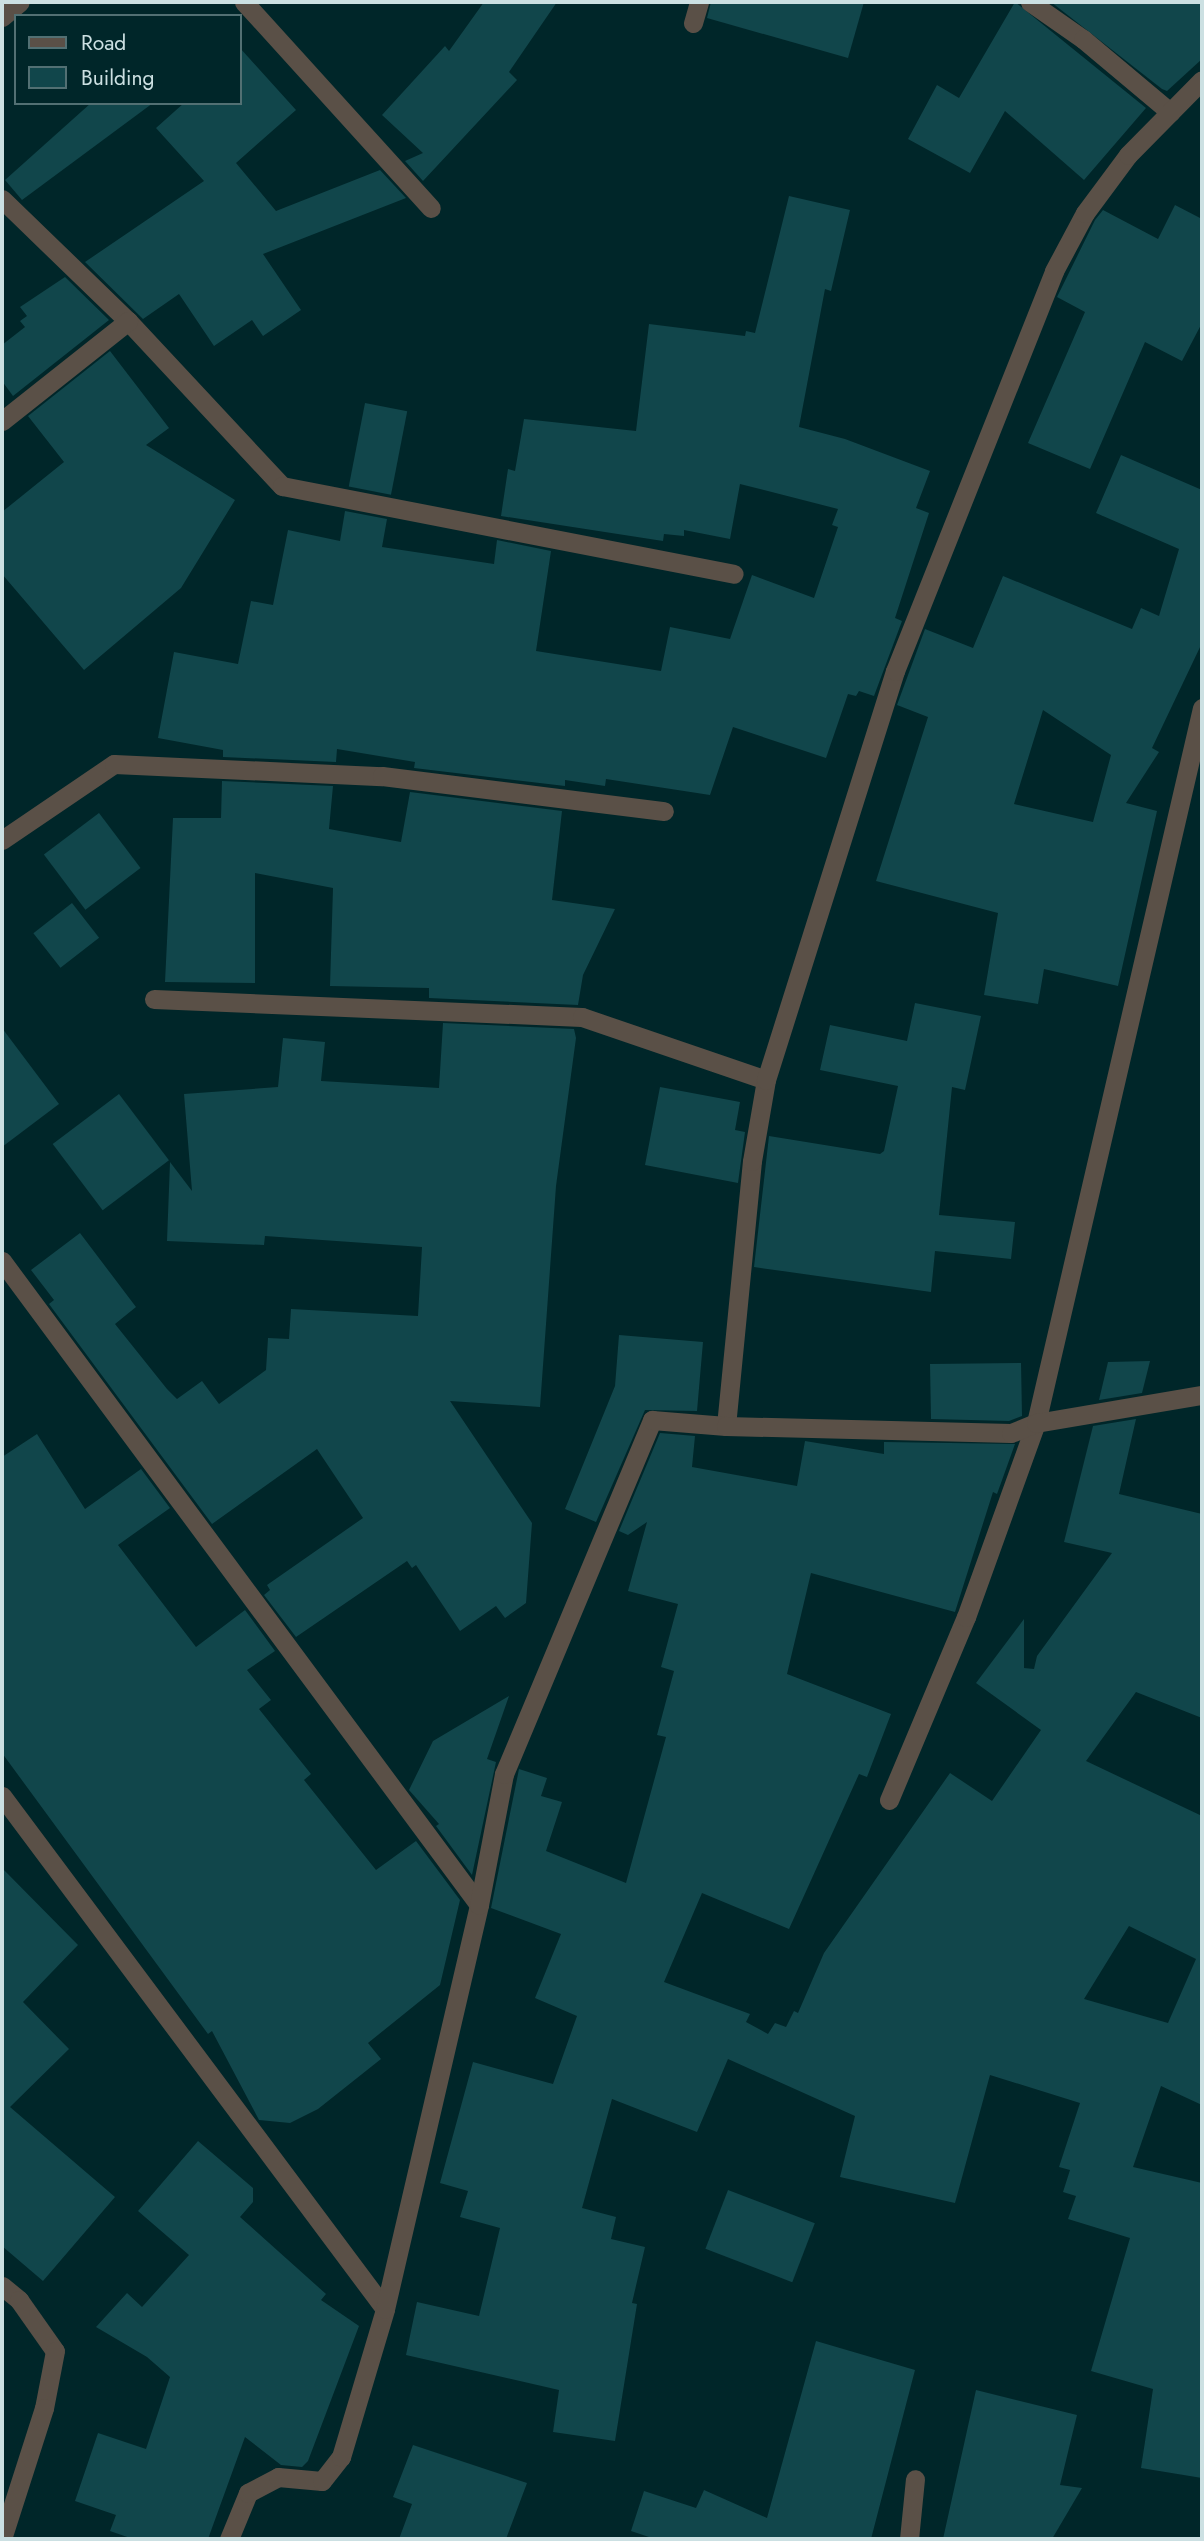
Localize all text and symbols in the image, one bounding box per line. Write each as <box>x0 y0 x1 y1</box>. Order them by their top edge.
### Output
legend <box>14 14 242 105</box>
text: Road <box>81 28 126 58</box>
text: Building <box>81 63 154 93</box>

